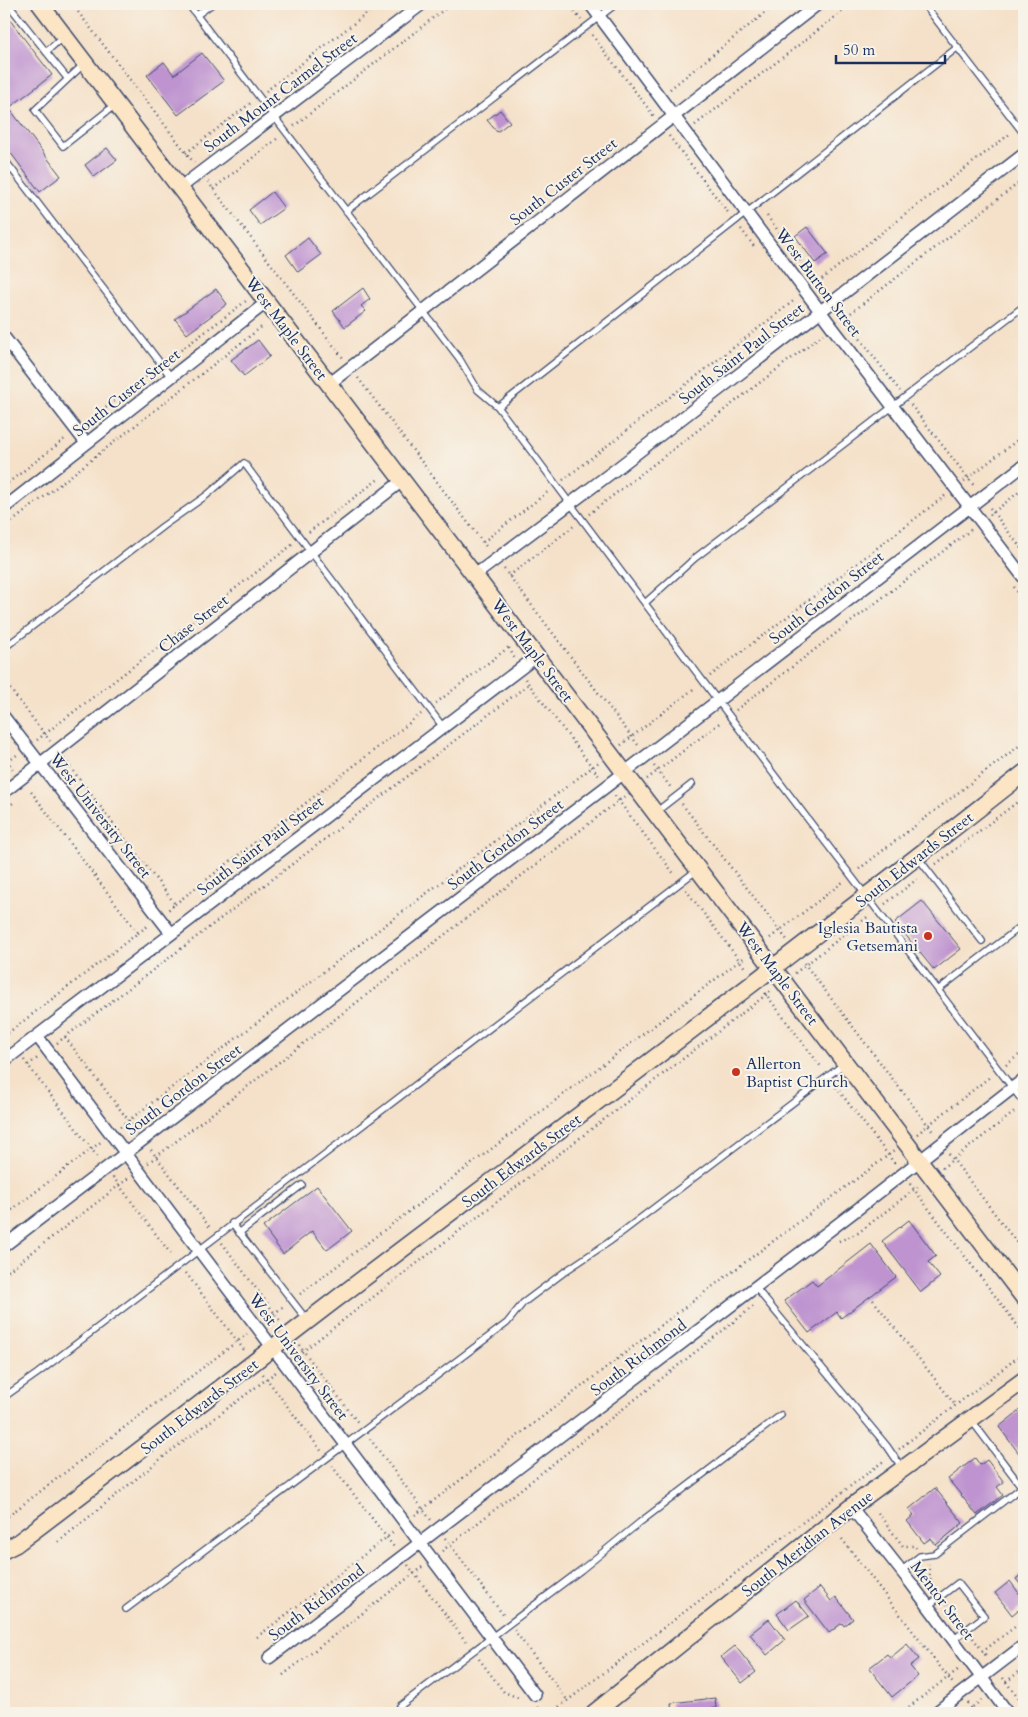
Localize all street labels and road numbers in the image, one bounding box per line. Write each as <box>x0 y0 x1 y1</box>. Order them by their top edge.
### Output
street label: South Mount Carmel Street <box>199 28 362 158</box>
street label: South Custer Street <box>505 133 622 231</box>
street label: West Burton Street <box>769 223 866 341</box>
street label: West Maple Street <box>239 272 332 385</box>
street label: South Saint Paul Street <box>674 298 809 410</box>
street label: South Custer Street <box>68 344 185 442</box>
street label: South Gordon Street <box>765 546 888 649</box>
street label: Chase Street <box>154 589 233 658</box>
street label: West Maple Street <box>485 594 578 707</box>
street label: West University Street <box>44 748 156 883</box>
street label: South Saint Paul Street <box>193 791 329 901</box>
street label: South Gordon Street <box>443 794 568 896</box>
street label: South Edwards Street <box>851 807 978 913</box>
street label: West Maple Street <box>730 917 823 1030</box>
street label: South Gordon Street <box>121 1039 246 1141</box>
street label: South Edwards Street <box>457 1109 586 1213</box>
street label: West University Street <box>243 1288 353 1425</box>
street label: South Richmond <box>586 1314 692 1401</box>
street label: South Edwards Street <box>136 1354 263 1460</box>
street label: South Meridian Avenue <box>737 1485 878 1602</box>
street label: Mentor Street <box>905 1557 979 1645</box>
street label: South Richmond <box>264 1559 370 1646</box>

